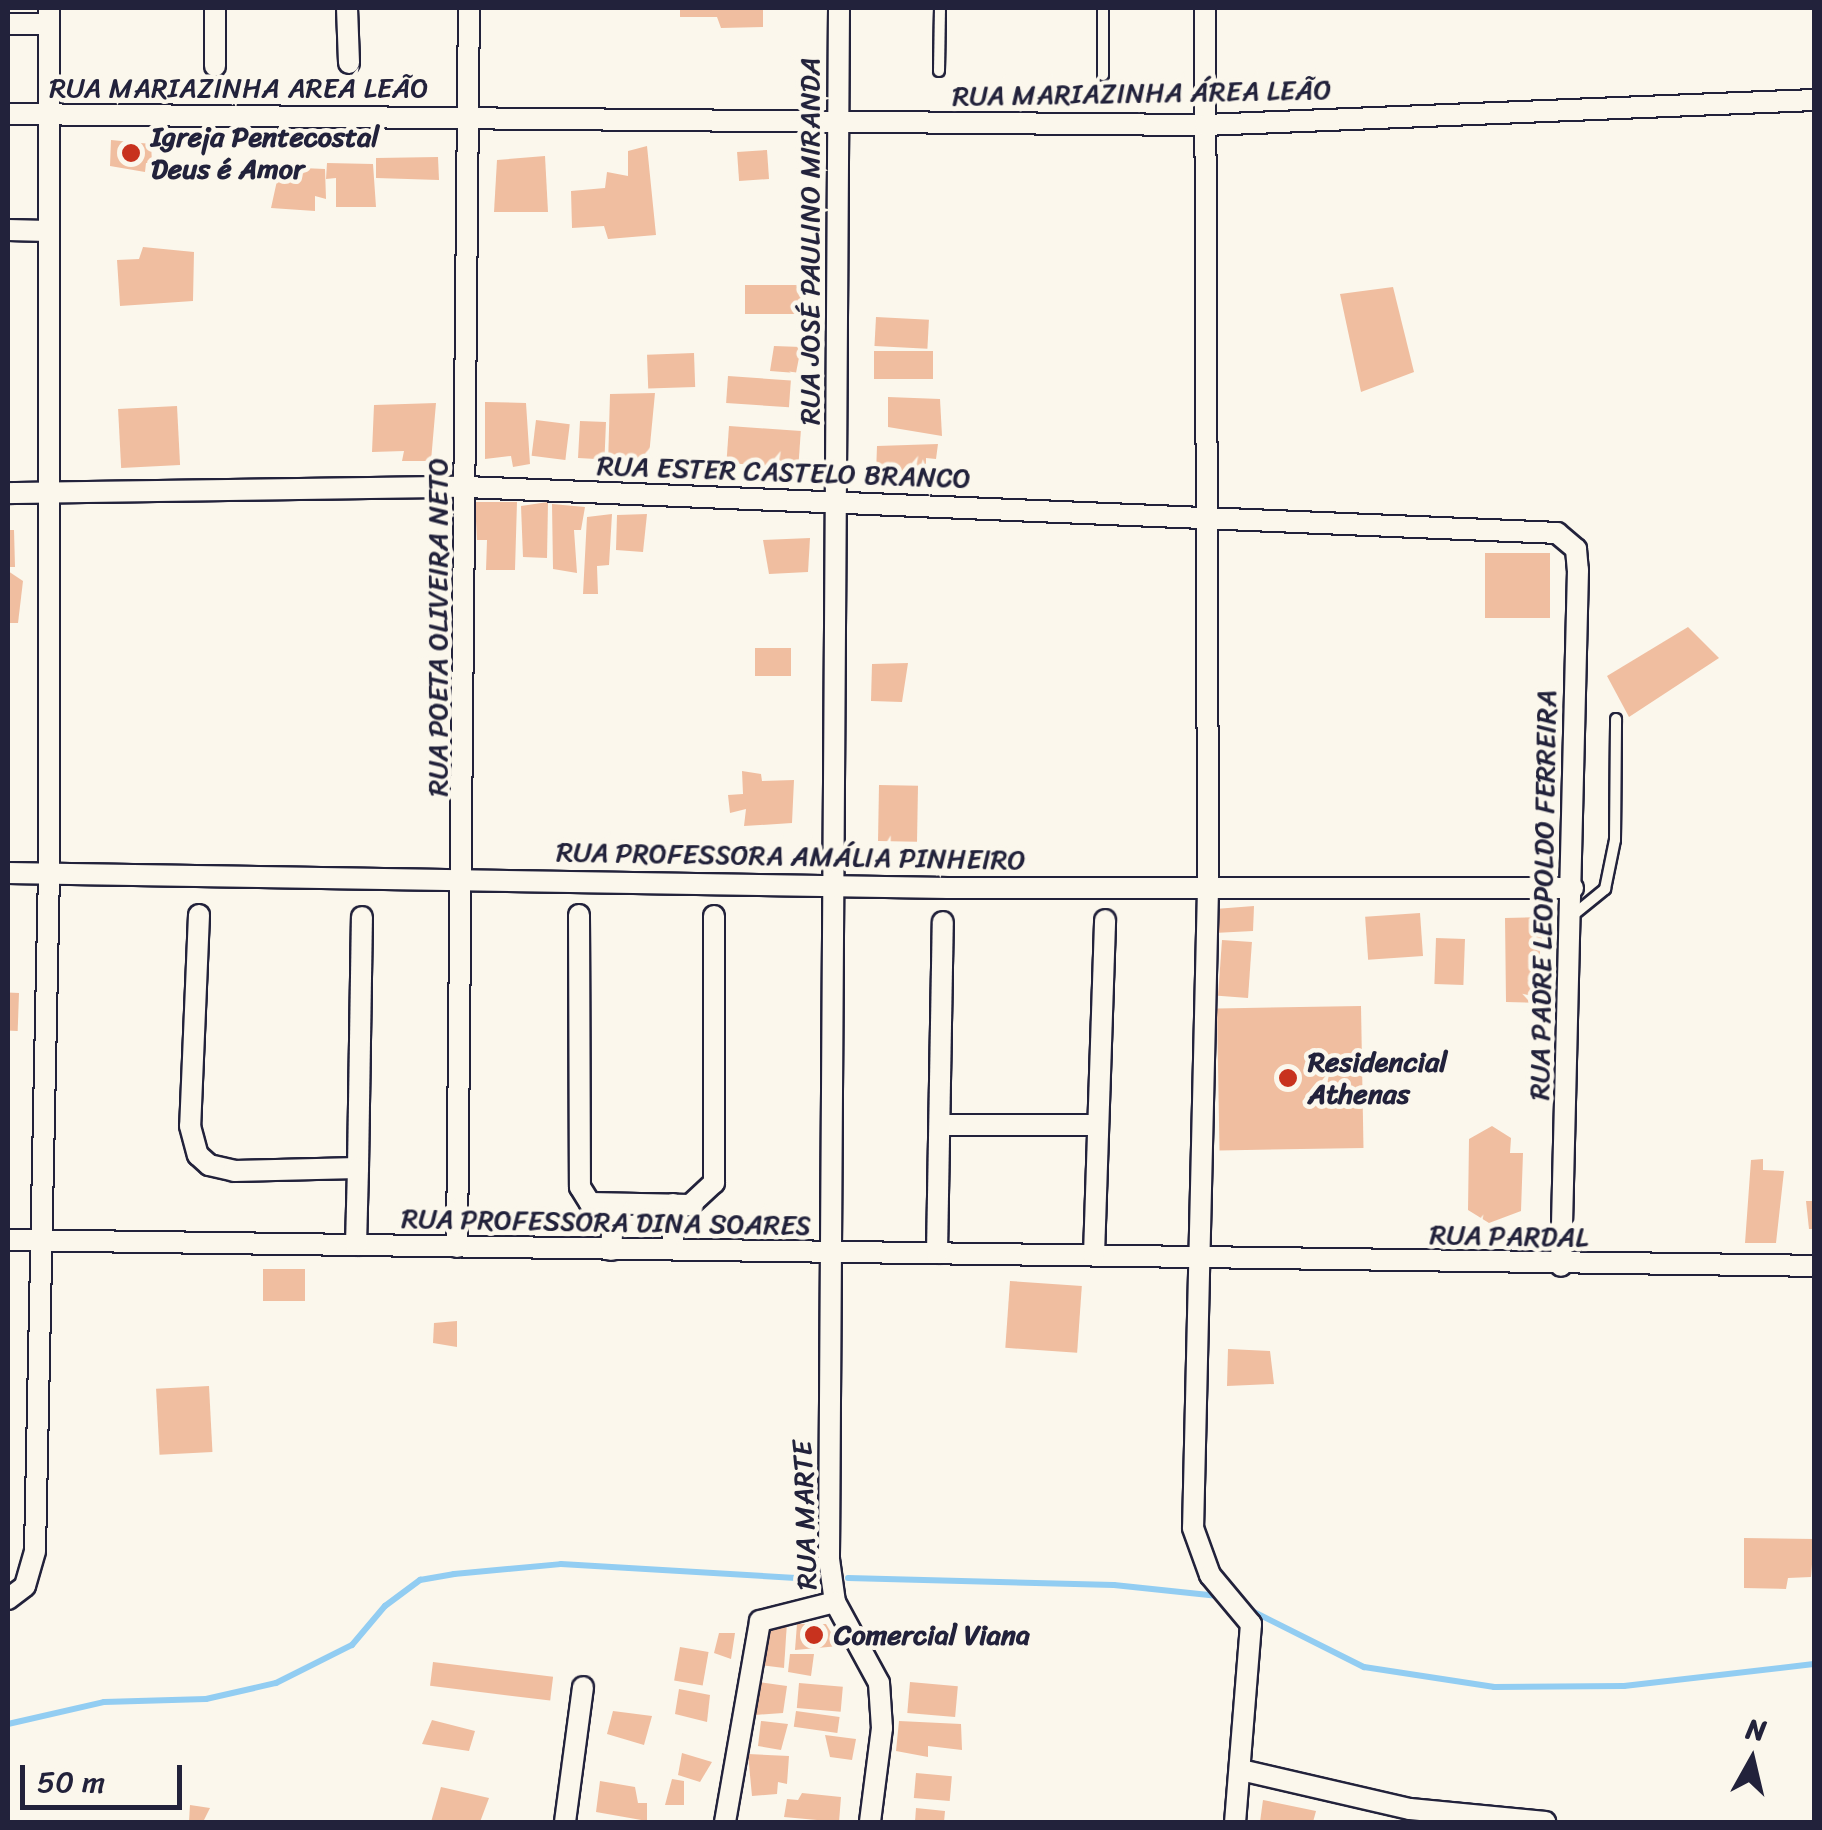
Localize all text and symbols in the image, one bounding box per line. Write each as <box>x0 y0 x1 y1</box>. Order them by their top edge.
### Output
street label: RUA JOSÉ PAULINO MIRANDA <box>793 55 827 427</box>
street label: RUA MARIAZINHA AREA LEÃO <box>50 71 428 105</box>
street label: RUA MARIAZINHA ÁREA LEÃO <box>953 73 1331 113</box>
place label: Igreja Pentecostal Deus é Amor <box>151 120 380 186</box>
marker: Igreja Pentecostal Deus é Amor <box>120 142 142 164</box>
street label: RUA ESTER CASTELO BRANCO <box>595 449 973 495</box>
street label: RUA POETA OLIVEIRA NETO <box>421 457 455 797</box>
street label: RUA PADRE LEOPOLDO FERREIRA <box>1523 690 1563 1100</box>
street label: RUA PROFESSORA AMÁLIA PINHEIRO <box>555 835 1027 877</box>
place label: Residencial Athenas <box>1308 1045 1447 1111</box>
marker: Residencial Athenas <box>1277 1067 1299 1089</box>
street label: RUA PROFESSORA DINA SOARES <box>399 1202 813 1242</box>
street label: RUA PARDAL <box>1430 1218 1588 1254</box>
street label: RUA MARTE <box>786 1441 824 1589</box>
place label: Comercial Viana <box>834 1618 1032 1652</box>
marker: Comercial Viana <box>803 1624 825 1646</box>
text: N <box>1743 1704 1769 1755</box>
north arrow <box>1702 1710 1802 1810</box>
scale bar <box>25 1745 188 1807</box>
text: 50 m <box>37 1755 105 1809</box>

